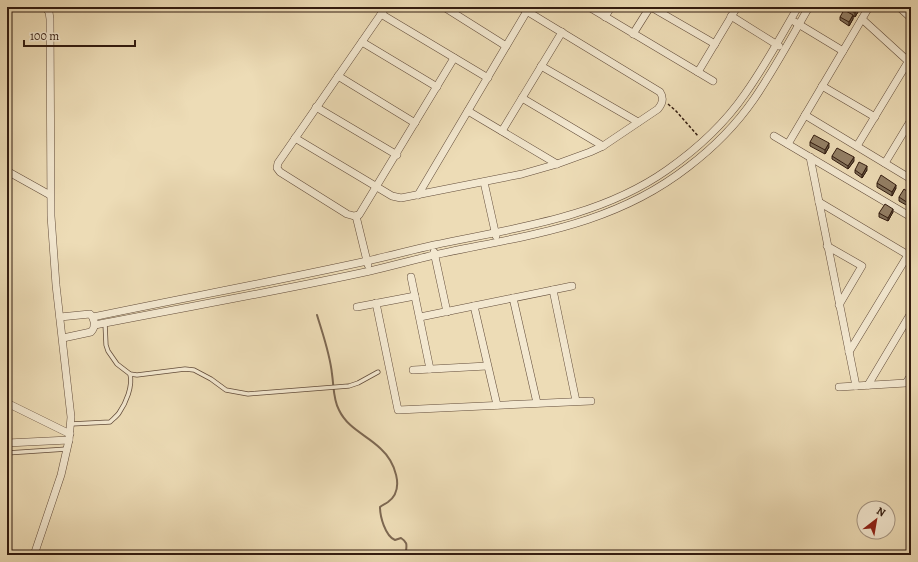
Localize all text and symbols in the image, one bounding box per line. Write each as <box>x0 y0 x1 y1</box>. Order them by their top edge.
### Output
scale bar <box>24 22 135 48</box>
text: 100 m <box>30 28 59 44</box>
north arrow <box>856 500 896 540</box>
text: N <box>874 503 888 520</box>

